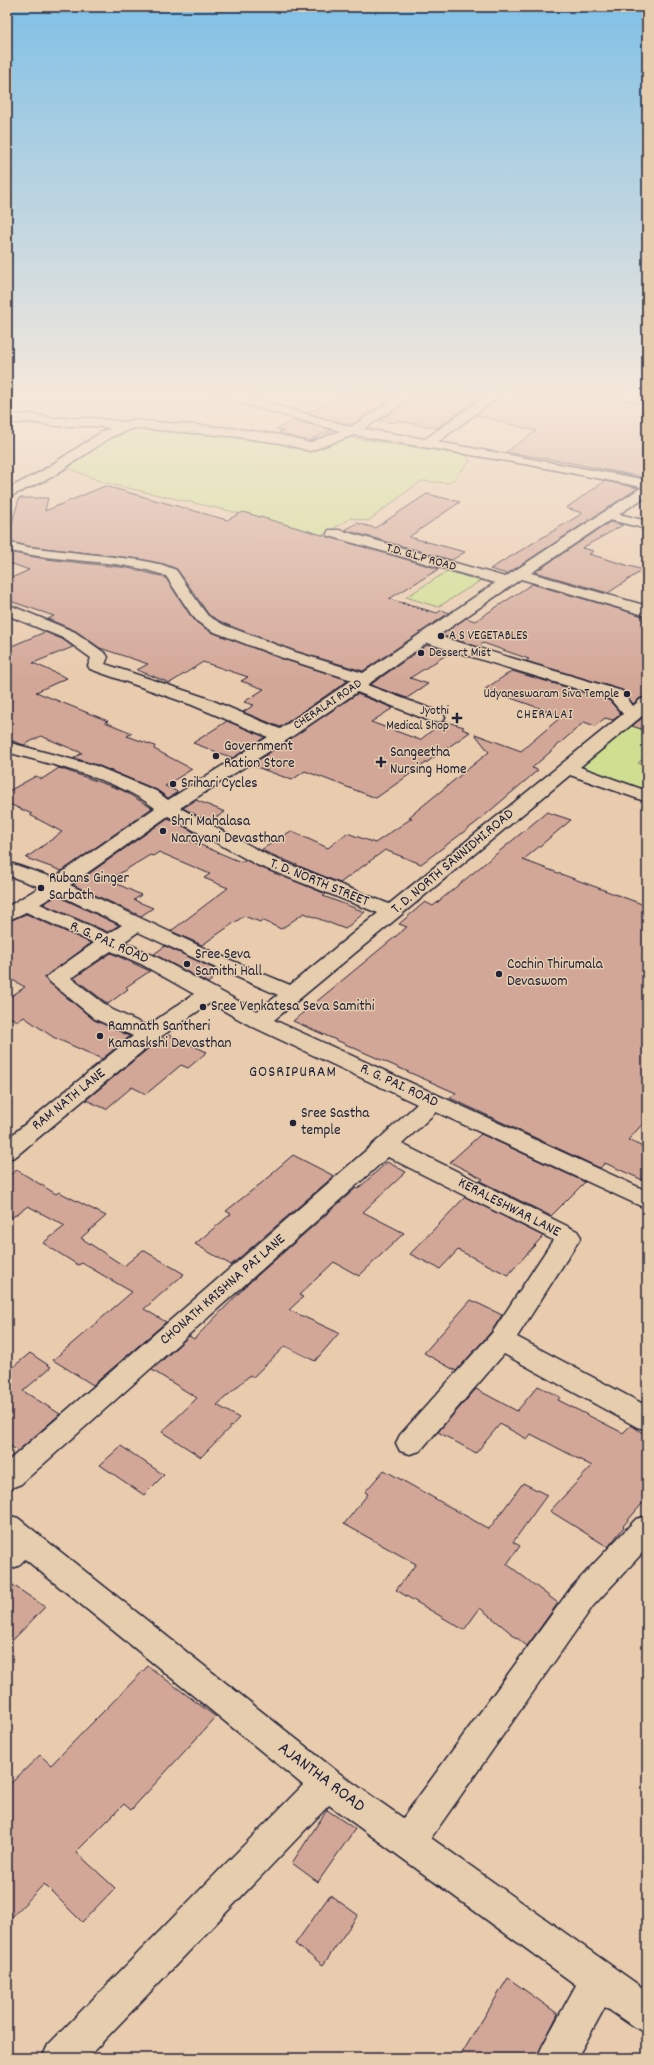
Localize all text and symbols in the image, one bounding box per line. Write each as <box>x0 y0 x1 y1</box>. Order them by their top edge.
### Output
street label: T.D. G.L.P ROAD <box>384 539 458 577</box>
place label: A S VEGETABLES <box>449 627 528 646</box>
marker: A S VEGETABLES <box>436 631 446 641</box>
place label: Dessert Mist <box>429 644 491 663</box>
marker: Dessert Mist <box>416 648 426 658</box>
street label: CHERALAI ROAD <box>290 675 366 735</box>
place label: Udyaneswaram Siva Temple <box>484 685 619 704</box>
marker: Udyaneswaram Siva Temple <box>622 689 632 699</box>
place label: Jyothi Medical Shop <box>386 702 450 736</box>
district label: CHERALAI <box>517 706 573 725</box>
marker: Jyothi Medical Shop <box>452 713 462 723</box>
place label: Government Ration Store <box>224 736 295 775</box>
place label: Sangeetha Nursing Home <box>390 742 467 781</box>
marker: Government Ration Store <box>211 751 221 761</box>
marker: Sangeetha Nursing Home <box>375 756 387 768</box>
place label: Srihari Cycles <box>181 773 258 795</box>
marker: Srihari Cycles <box>168 779 178 789</box>
street label: T. D. NORTH SANNIDHI.ROAD <box>387 804 520 920</box>
place label: Shri Mahalasa Narayani Devasthan <box>171 811 285 850</box>
marker: Shri Mahalasa Narayani Devasthan <box>158 826 168 836</box>
street label: T. D. NORTH STREET <box>266 853 372 913</box>
place label: Rubans Ginger Sarbath <box>49 868 129 907</box>
marker: Rubans Ginger Sarbath <box>36 883 46 893</box>
street label: R. G. PAI. ROAD <box>66 916 152 970</box>
place label: Sree Seva Samithi Hall <box>195 944 263 983</box>
place label: Cochin Thirumala Devaswom <box>507 954 604 993</box>
marker: Sree Seva Samithi Hall <box>182 959 192 969</box>
marker: Cochin Thirumala Devaswom <box>494 969 504 979</box>
place label: Sree Venkatesa Seva Samithi <box>211 996 375 1018</box>
marker: Sree Venkatesa Seva Samithi <box>198 1002 208 1012</box>
place label: Ramnath Santheri Kamaskshi Devasthan <box>108 1016 232 1055</box>
marker: Ramnath Santheri Kamaskshi Devasthan <box>95 1031 105 1041</box>
street label: R. G. PAI. ROAD <box>356 1058 442 1114</box>
district label: GOSRIPURAM <box>249 1061 337 1084</box>
street label: RAM NATH LANE <box>28 1063 111 1137</box>
place label: Sree Sastha temple <box>301 1103 370 1142</box>
marker: Sree Sastha temple <box>288 1118 298 1128</box>
street label: KERALESHWAR LANE <box>454 1173 564 1243</box>
street label: CHONATH KRISHNA PAI LANE <box>155 1229 291 1351</box>
street label: AJANTHA ROAD <box>272 1737 370 1819</box>

